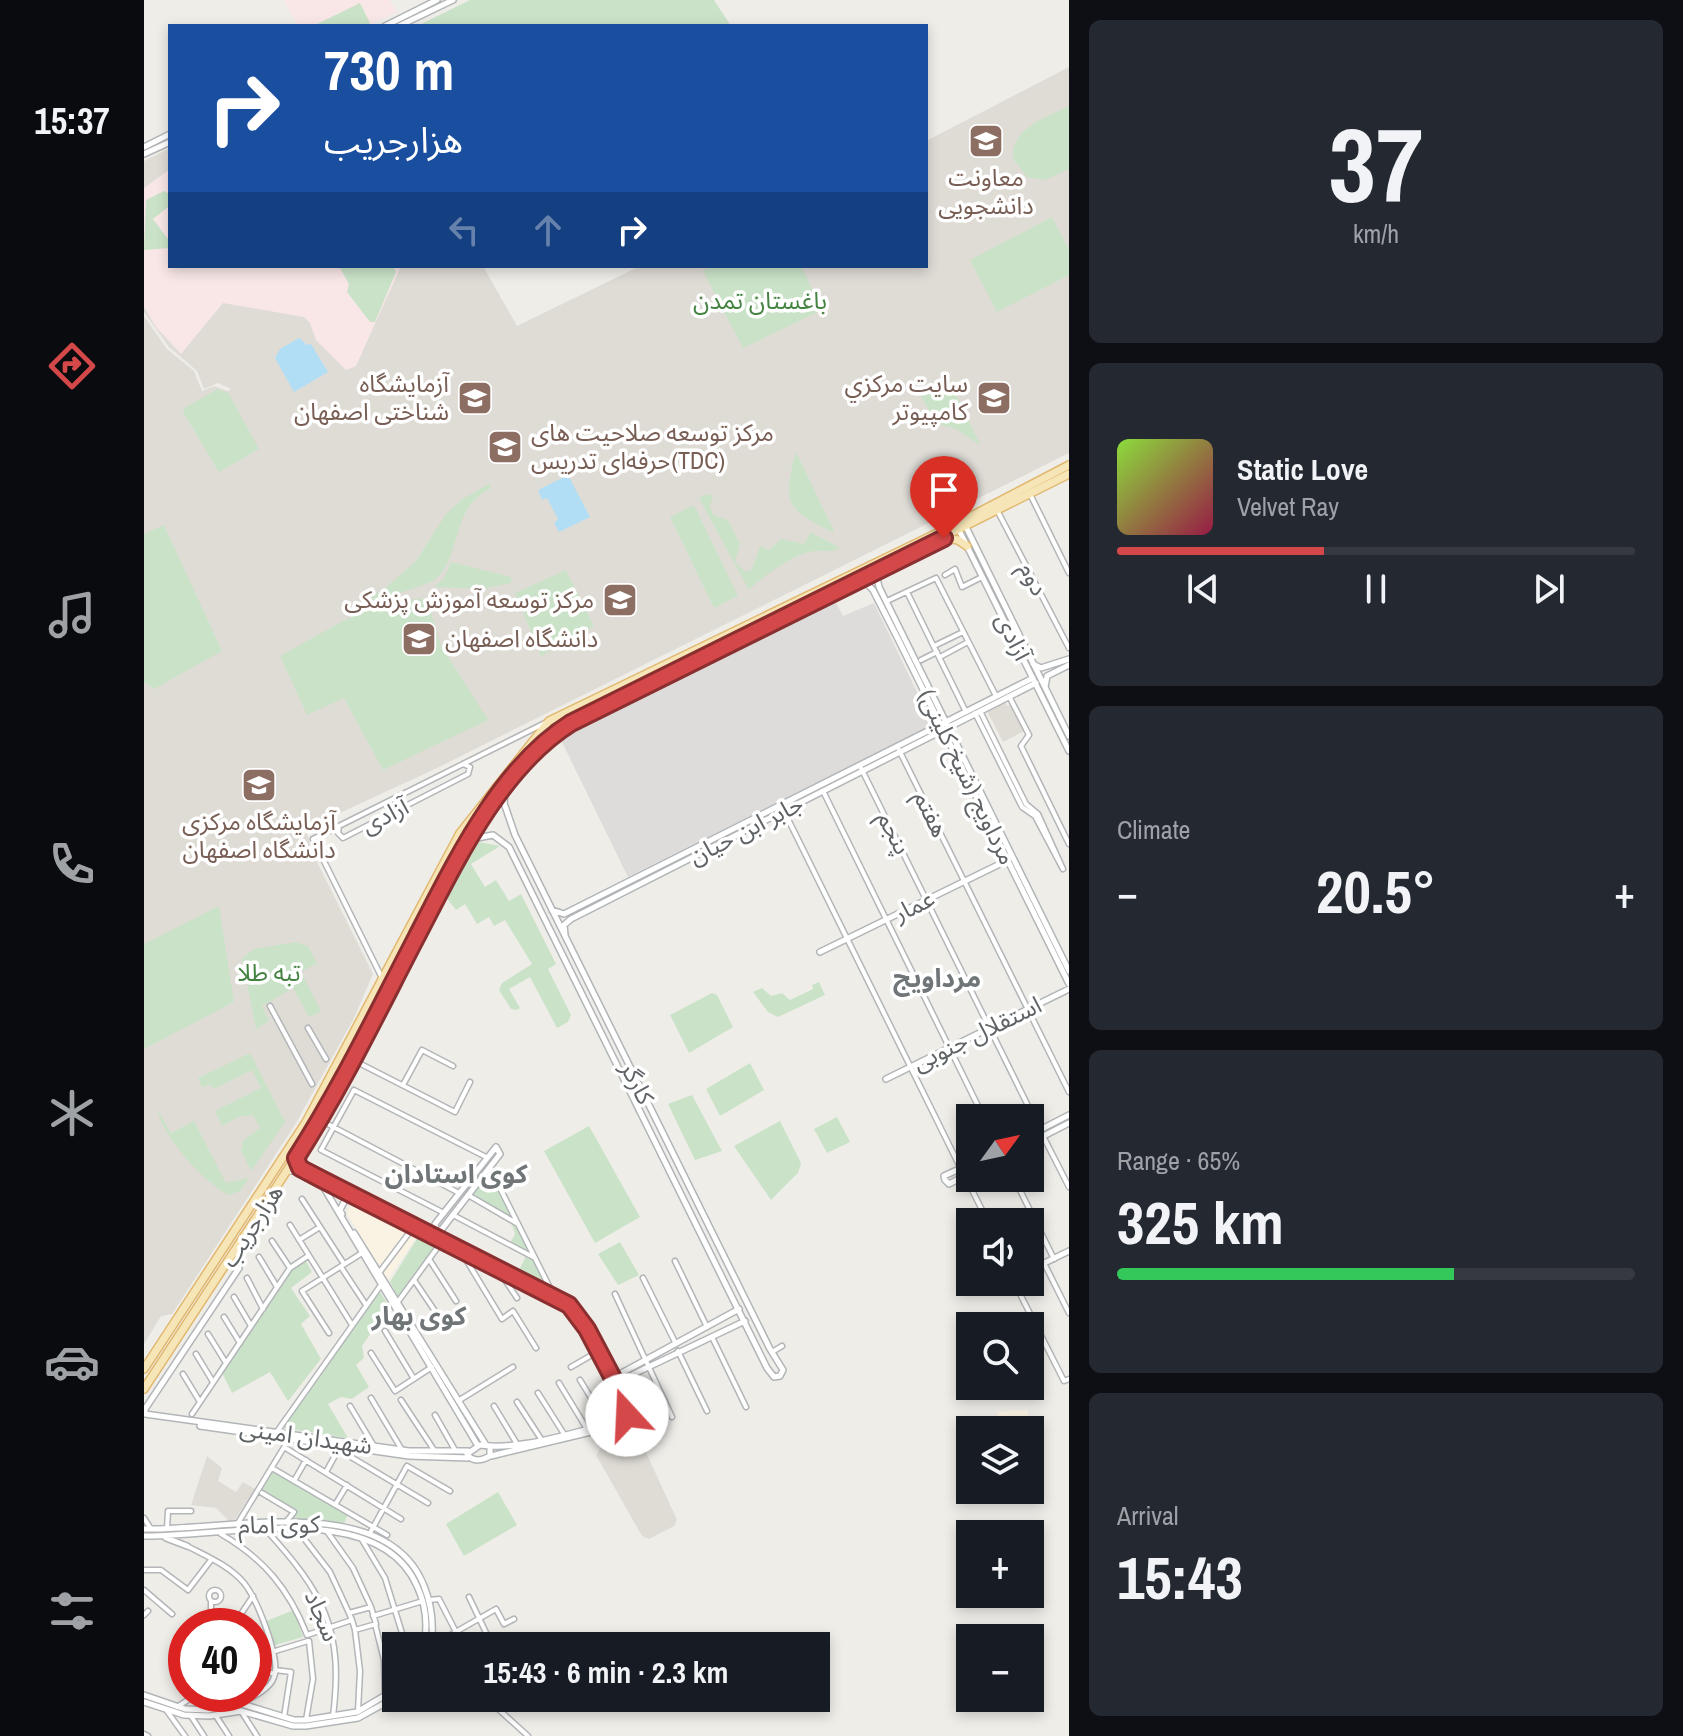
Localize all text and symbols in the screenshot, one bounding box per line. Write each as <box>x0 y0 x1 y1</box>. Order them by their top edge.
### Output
text: 730 m <box>324 32 454 107</box>
icon: right <box>192 56 296 160</box>
text: 37 <box>1329 94 1423 234</box>
text: 15:37 <box>34 97 110 145</box>
text: هزارجریب <box>324 116 463 164</box>
school or university icon: معاونت دانشجویی <box>967 122 1005 160</box>
place label: معاونت دانشجویی <box>938 161 1034 221</box>
icon: left <box>442 208 486 252</box>
icon: ahead <box>526 208 570 252</box>
icon: right <box>610 208 654 252</box>
text: km/h <box>1353 216 1399 251</box>
park label: باغستان تمدن <box>693 284 827 316</box>
icon: directions <box>44 338 100 394</box>
place label: آزمایشگاه شناختی اصفهان <box>294 367 450 427</box>
place label: سايت مرکزي کامپيوتر <box>845 367 969 427</box>
school or university icon: آزمایشگاه شناختی اصفهان <box>456 379 494 417</box>
school or university icon: سايت مرکزي کامپيوتر <box>975 379 1013 417</box>
place label: مرکز توسعه صلاحیت های حرفه‌ای تدریس(TDC) <box>531 416 774 476</box>
school or university icon: مرکز توسعه صلاحیت های حرفه‌ای تدریس(TDC) <box>486 428 524 466</box>
text: Static Love <box>1237 449 1368 489</box>
pin <box>910 456 978 538</box>
icon: arrive <box>922 468 966 512</box>
text: Velvet Ray <box>1237 489 1339 524</box>
street label: دوم <box>1009 556 1056 602</box>
icon: previous <box>1181 567 1225 611</box>
icon: pause <box>1354 567 1398 611</box>
icon: next <box>1527 567 1571 611</box>
school or university icon: مرکز توسعه آموزش پزشکی <box>601 581 639 619</box>
place label: مرکز توسعه آموزش پزشکی <box>344 583 594 615</box>
icon: music <box>44 587 100 643</box>
street label: آزادی <box>989 607 1040 667</box>
school or university icon: دانشگاه اصفهان <box>400 620 438 658</box>
place label: دانشگاه اصفهان <box>445 622 598 654</box>
street label: مرداویج (شیخ کلینی) <box>910 684 1024 870</box>
school or university icon: آزمایشگاه مرکزی دانشگاه اصفهان <box>240 766 278 804</box>
street label: هفتم <box>905 785 957 843</box>
street label: جابر ابن حیان <box>683 787 808 872</box>
street label: آزادی <box>355 789 415 841</box>
place label: آزمایشگاه مرکزی دانشگاه اصفهان <box>182 805 337 865</box>
street label: پنجم <box>869 806 919 860</box>
text: Climate <box>1117 812 1190 847</box>
icon: phone <box>44 836 100 892</box>
text: 20.5° <box>1316 851 1436 932</box>
text: − <box>1117 862 1138 922</box>
text: + <box>1614 862 1635 922</box>
street label: عمار <box>887 882 939 929</box>
park label: تبه طلا <box>237 956 301 988</box>
district label: مرداویج <box>893 960 981 997</box>
street label: استقلال جنوبی <box>907 988 1046 1078</box>
street label: کارگر <box>613 1055 663 1110</box>
icon: climate <box>44 1085 100 1141</box>
north arrow <box>956 1104 1044 1192</box>
map controls <box>956 1104 1044 1712</box>
text: Range · 65% <box>1117 1143 1240 1178</box>
district label: کوی استادان <box>384 1156 529 1191</box>
street label: هزارجریب <box>213 1178 290 1273</box>
text: 325 km <box>1117 1182 1284 1263</box>
button: sound <box>956 1208 1044 1296</box>
district label: کوی بهار <box>371 1298 468 1333</box>
button: search <box>956 1312 1044 1400</box>
icon: car <box>44 1334 100 1390</box>
position arrow <box>585 1373 669 1457</box>
street label: شهیدان امینی <box>238 1411 374 1461</box>
button: layers <box>956 1416 1044 1504</box>
text: Arrival <box>1117 1498 1179 1533</box>
street label: کوی امام <box>238 1507 321 1544</box>
button: + <box>956 1520 1044 1608</box>
text: 15:43 <box>1117 1537 1243 1618</box>
icon: filters <box>44 1583 100 1639</box>
street label: سجاد <box>298 1585 348 1646</box>
speed limit sign: 40 <box>168 1608 272 1712</box>
button: − <box>956 1624 1044 1712</box>
text: 15:43 · 6 min · 2.3 km <box>484 1652 728 1692</box>

